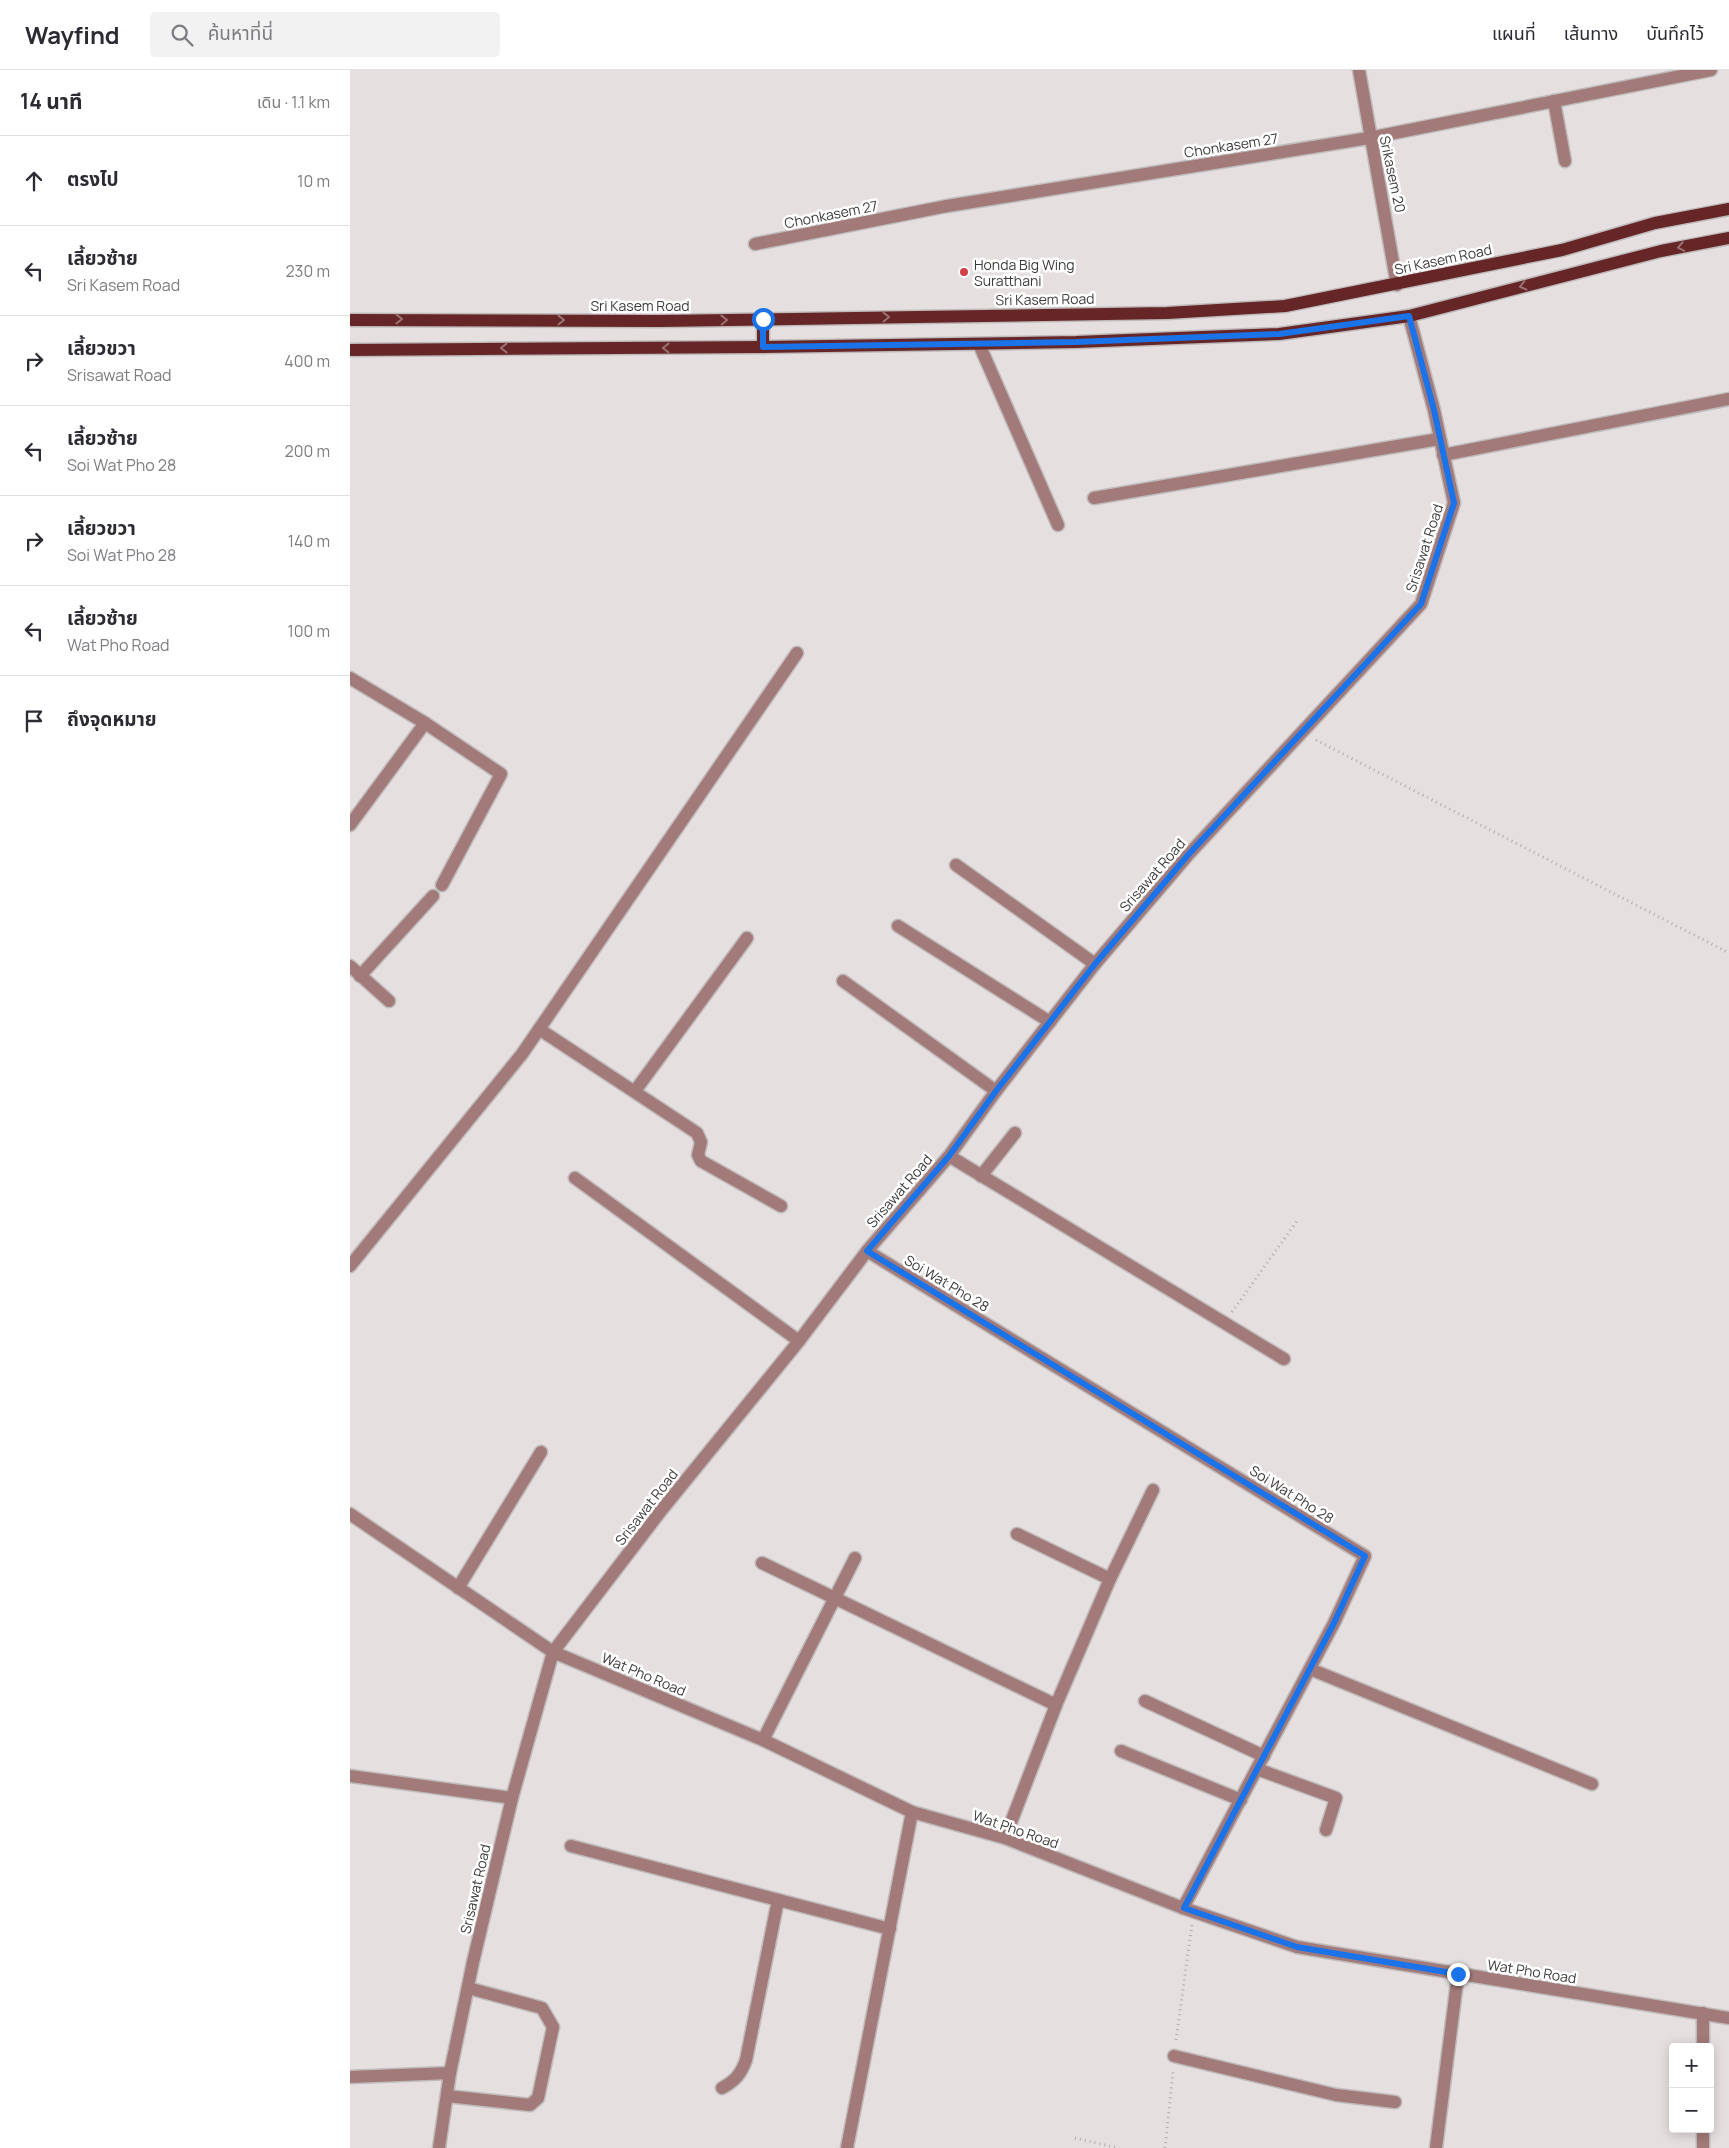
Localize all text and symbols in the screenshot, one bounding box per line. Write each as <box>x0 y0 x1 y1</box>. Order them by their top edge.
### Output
search box <box>150 12 500 57</box>
text: Wayfind <box>25 18 120 51</box>
text: ค้นหาที่นี่ <box>208 20 273 46</box>
icon: search <box>168 21 196 49</box>
text: แผนที่ <box>1492 21 1536 45</box>
text: เส้นทาง <box>1564 21 1618 45</box>
text: บันทึกไว้ <box>1646 21 1704 45</box>
text: 14 นาที <box>20 87 82 115</box>
text: เดิน · 1.1 km <box>257 91 330 113</box>
street label: Chonkasem 27 <box>1183 128 1279 162</box>
street label: Srikasem 20 <box>1376 134 1410 214</box>
text: ตรงไป <box>67 166 119 192</box>
icon: ahead <box>20 167 48 195</box>
text: 10 m <box>297 170 330 192</box>
street label: Chonkasem 27 <box>783 196 879 232</box>
street label: Sri Kasem Road <box>1393 239 1493 279</box>
one-way arrow <box>1677 241 1686 252</box>
text: เลี้ยวซ้าย <box>67 245 138 271</box>
place label: Honda Big Wing Suratthani <box>974 255 1075 290</box>
icon: left <box>20 257 48 285</box>
text: 230 m <box>286 260 330 282</box>
marker: Honda Big Wing Suratthani <box>958 266 970 278</box>
text: Sri Kasem Road <box>67 274 180 296</box>
one-way arrow <box>1519 280 1528 291</box>
street label: Sri Kasem Road <box>995 289 1095 309</box>
street label: Sri Kasem Road <box>590 296 690 315</box>
route start <box>752 308 775 331</box>
one-way arrow <box>882 312 890 322</box>
one-way arrow <box>395 314 403 324</box>
one-way arrow <box>720 314 728 325</box>
one-way arrow <box>558 315 565 325</box>
text: เลี้ยวขวา <box>67 335 136 361</box>
one-way arrow <box>500 343 508 353</box>
one-way arrow <box>662 343 670 353</box>
icon: right <box>20 347 48 375</box>
text: 400 m <box>284 350 330 372</box>
text: Srisawat Road <box>67 364 172 386</box>
text: เลี้ยวซ้าย <box>67 425 138 451</box>
icon: left <box>20 437 48 465</box>
text: 200 m <box>285 440 330 462</box>
text: Soi Wat Pho 28 <box>67 454 176 476</box>
street label: Srisawat Road <box>1401 502 1447 594</box>
text: เลี้ยวขวา <box>67 515 136 541</box>
icon: right <box>20 527 48 555</box>
text: 140 m <box>288 530 330 552</box>
text: Soi Wat Pho 28 <box>67 544 176 566</box>
text: เลี้ยวซ้าย <box>67 605 138 631</box>
icon: left <box>20 617 48 645</box>
text: 100 m <box>287 620 330 642</box>
text: Wat Pho Road <box>67 634 170 656</box>
text: ถึงจุดหมาย <box>67 706 157 732</box>
icon: arrive <box>20 707 48 735</box>
street label: Srisawat Road <box>1115 834 1189 916</box>
street label: Srisawat Road <box>862 1150 936 1232</box>
street label: Soi Wat Pho 28 <box>901 1250 993 1316</box>
street label: Soi Wat Pho 28 <box>1246 1461 1338 1527</box>
street label: Srisawat Road <box>610 1465 682 1549</box>
street label: Wat Pho Road <box>599 1648 689 1700</box>
street label: Wat Pho Road <box>971 1805 1061 1853</box>
street label: Srisawat Road <box>455 1842 495 1936</box>
street label: Wat Pho Road <box>1486 1955 1578 1987</box>
route end <box>1447 1963 1470 1986</box>
map controls <box>1669 2043 1714 2133</box>
button: + <box>1669 2043 1714 2088</box>
button: − <box>1669 2088 1714 2133</box>

